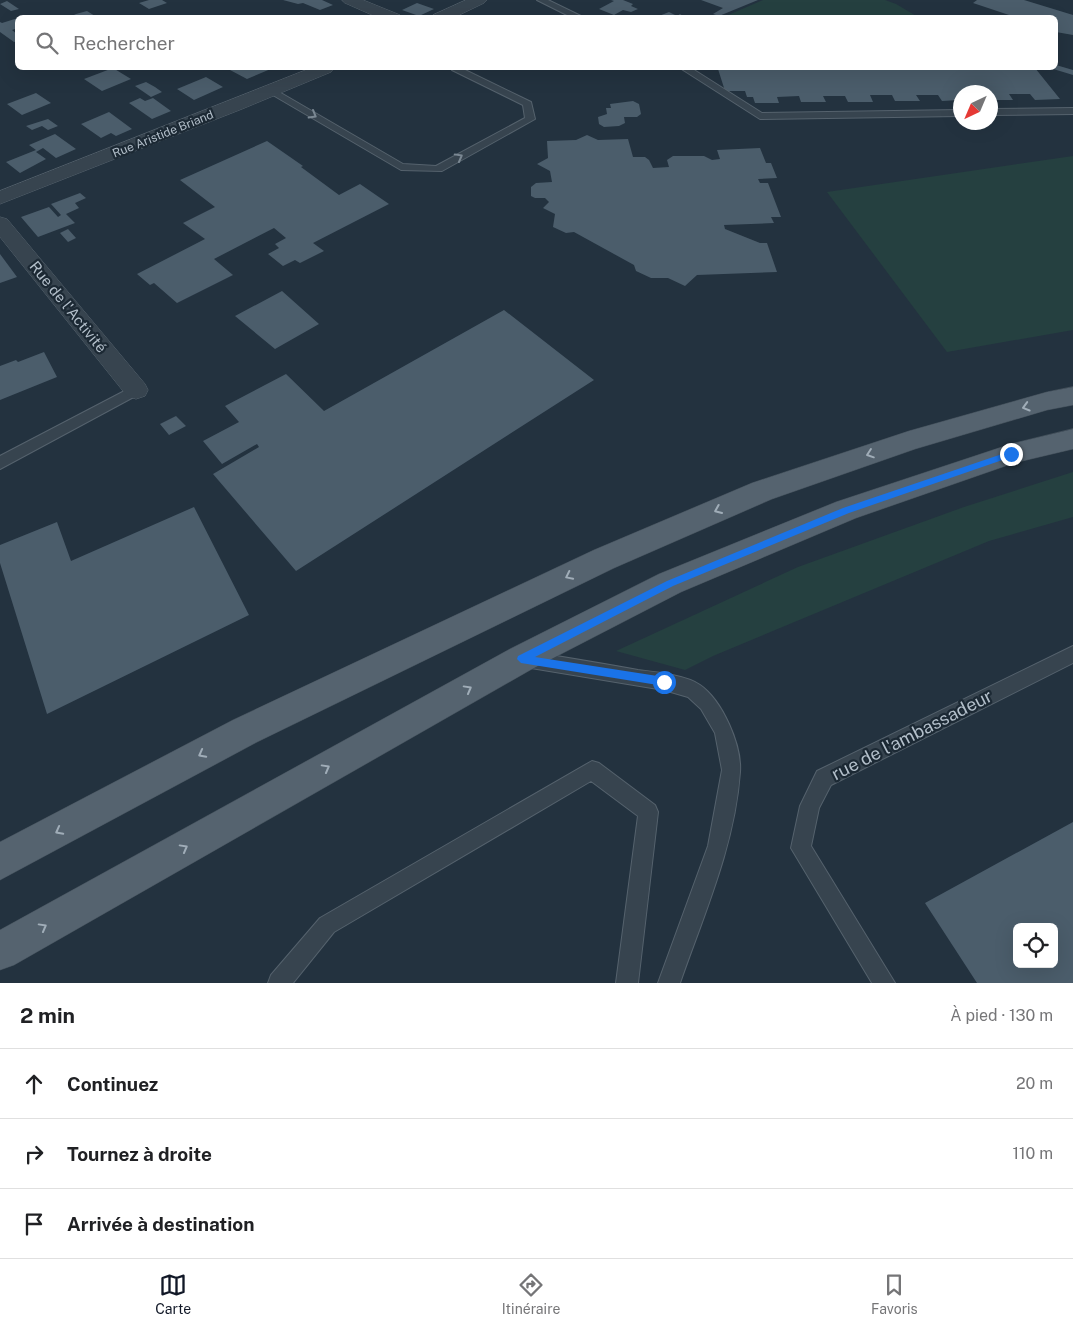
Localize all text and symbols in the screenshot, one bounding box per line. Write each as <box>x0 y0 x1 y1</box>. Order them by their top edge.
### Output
search box <box>15 15 1058 70</box>
icon: search <box>33 29 61 57</box>
text: Rechercher <box>73 32 175 54</box>
north arrow <box>953 85 998 130</box>
street label: Rue Aristide Briand <box>110 107 216 161</box>
one-way arrow <box>308 109 317 119</box>
one-way arrow <box>453 153 462 163</box>
street label: Rue de l'Activité <box>26 258 110 356</box>
one-way arrow <box>1022 402 1030 412</box>
route end <box>1000 443 1023 466</box>
one-way arrow <box>866 448 875 458</box>
one-way arrow <box>714 504 723 514</box>
one-way arrow <box>565 569 574 580</box>
route start <box>653 671 676 694</box>
one-way arrow <box>462 685 471 695</box>
street label: rue de l'ambassadeur <box>828 685 996 784</box>
one-way arrow <box>198 748 207 758</box>
one-way arrow <box>321 764 330 774</box>
one-way arrow <box>55 825 64 835</box>
one-way arrow <box>179 844 188 854</box>
one-way arrow <box>37 923 46 933</box>
map controls <box>1013 923 1058 968</box>
button: locate <box>1013 923 1058 968</box>
text: 2 min <box>20 1003 75 1028</box>
text: À pied · 130 m <box>950 1006 1053 1025</box>
icon: ahead <box>20 1070 48 1098</box>
text: Continuez <box>67 1073 158 1095</box>
text: 20 m <box>1016 1074 1053 1093</box>
icon: right <box>20 1140 48 1168</box>
text: Tournez à droite <box>67 1143 212 1165</box>
text: 110 m <box>1012 1144 1053 1163</box>
icon: arrive <box>20 1210 48 1238</box>
text: Arrivée à destination <box>67 1213 255 1235</box>
tab: Carte <box>155 1271 191 1317</box>
tab: Itinéraire <box>502 1271 560 1317</box>
tab: Favoris <box>871 1271 918 1317</box>

